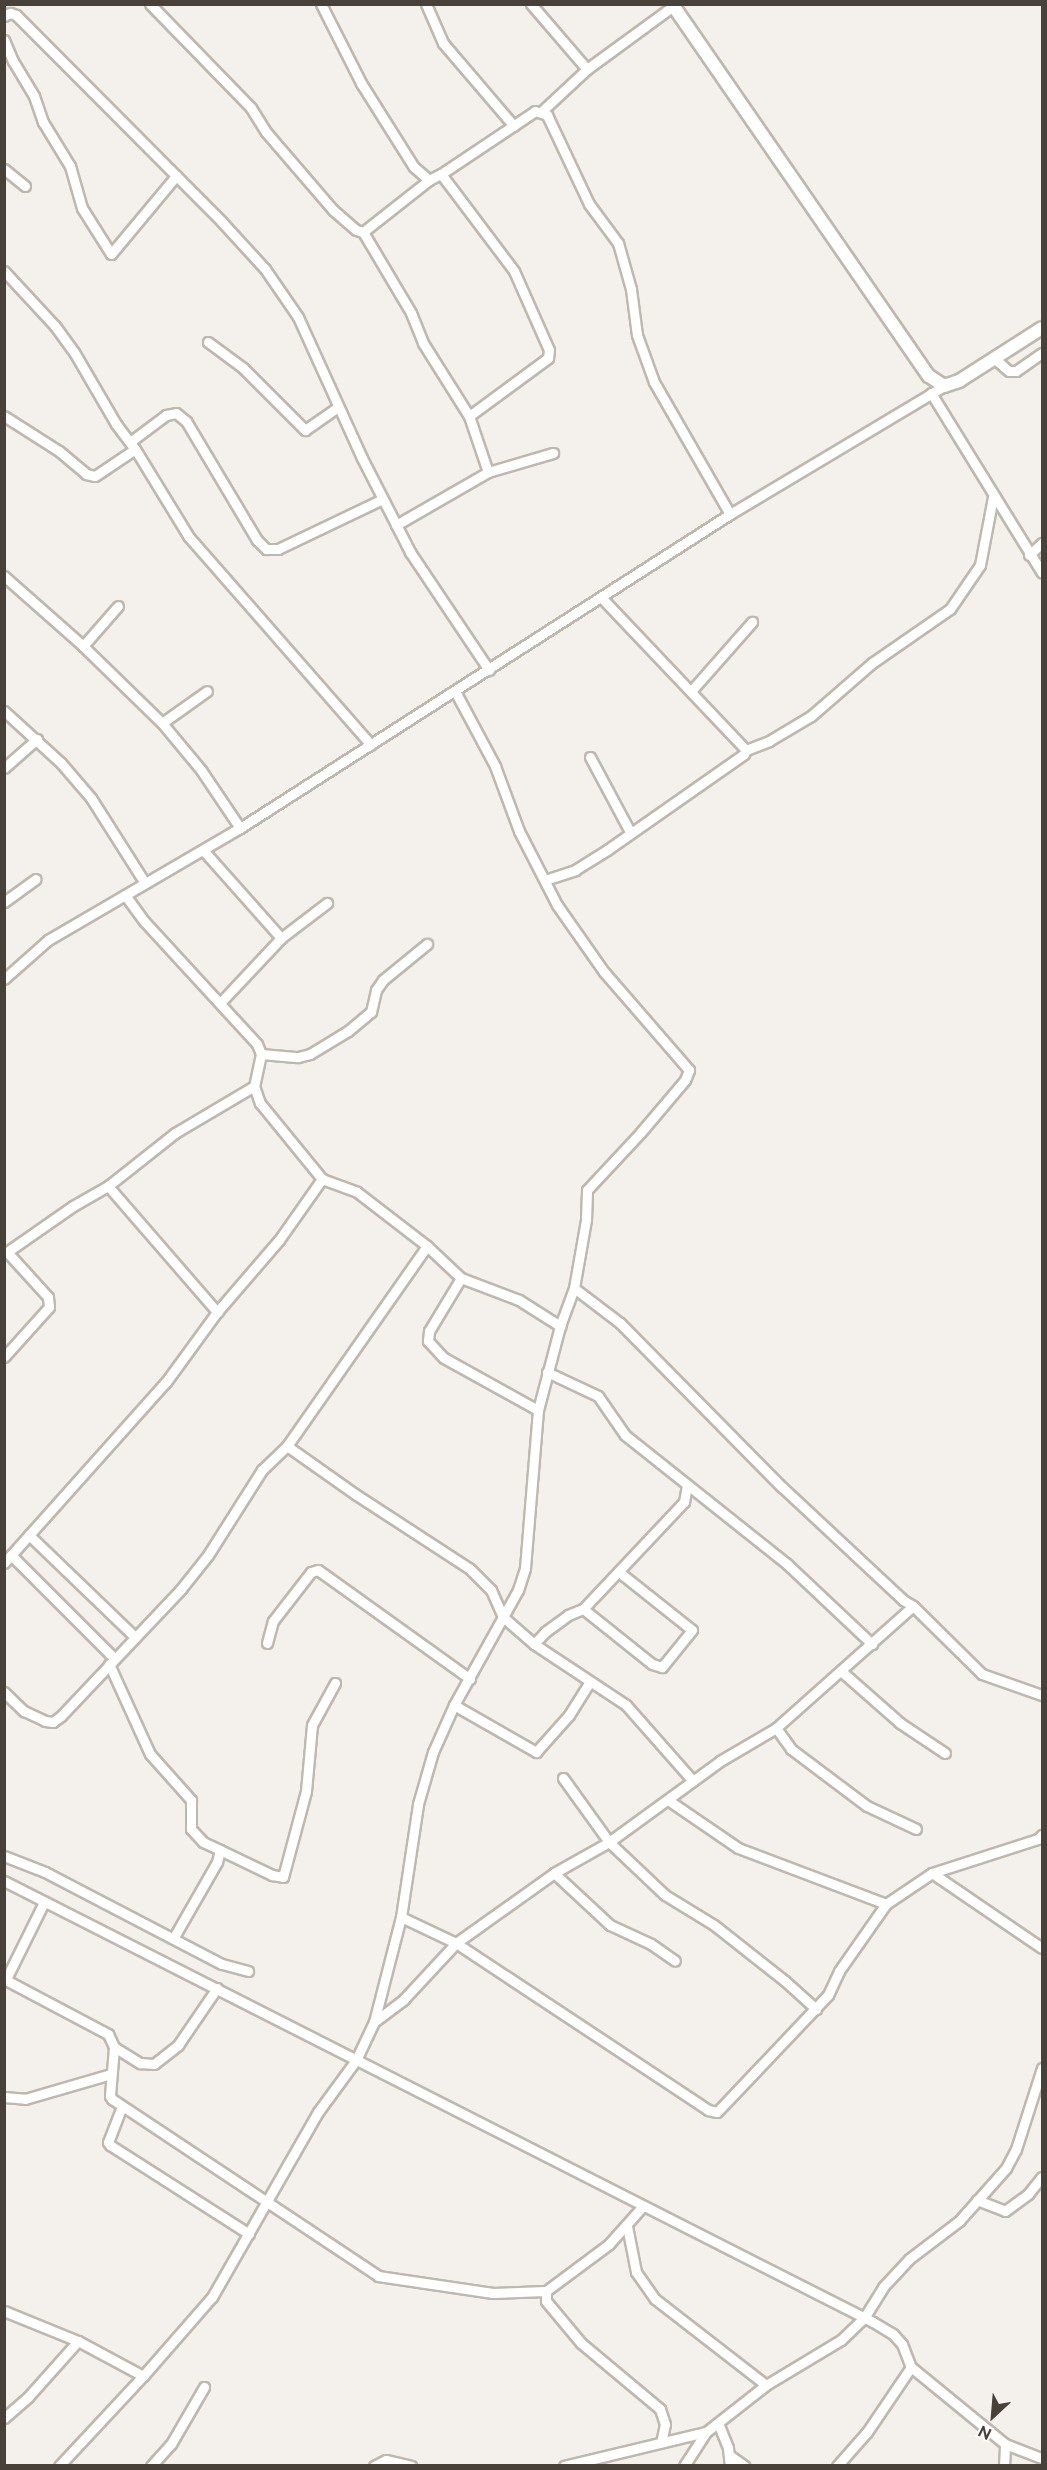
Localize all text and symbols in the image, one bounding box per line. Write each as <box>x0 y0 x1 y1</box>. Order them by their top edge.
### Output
north arrow <box>963 2386 1023 2446</box>
text: N <box>975 2421 995 2444</box>

